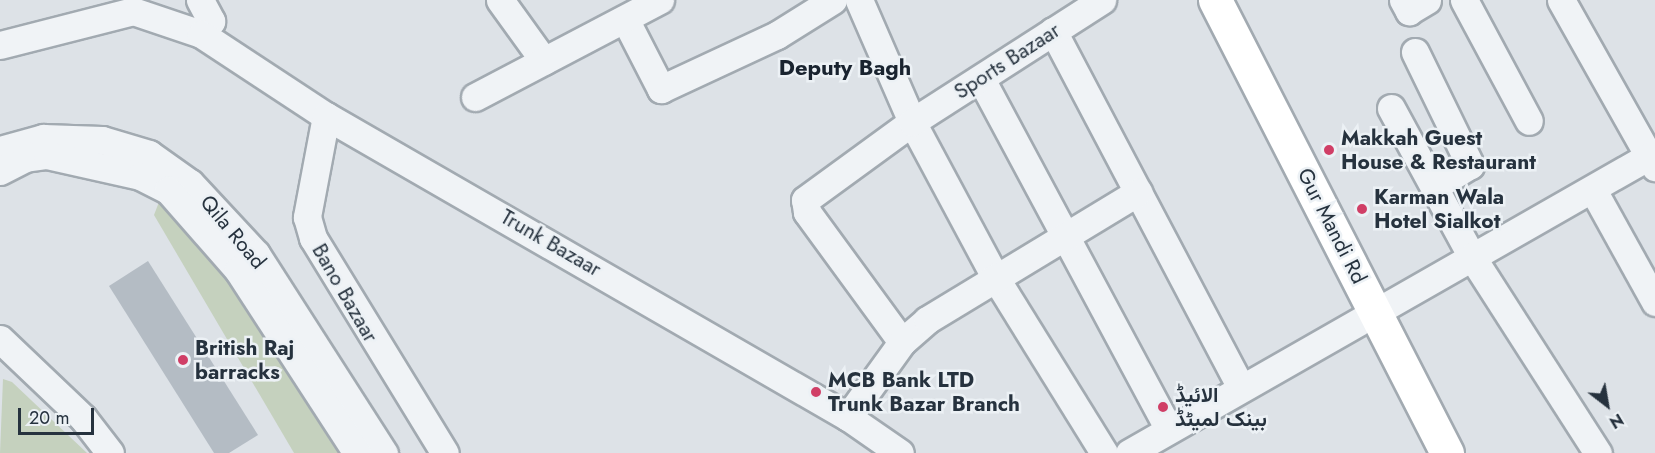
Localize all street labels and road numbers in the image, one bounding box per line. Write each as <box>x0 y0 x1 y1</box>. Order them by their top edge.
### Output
street label: Sports Bazaar <box>949 18 1065 104</box>
street label: Gur Mandi Rd <box>1292 164 1372 288</box>
street label: Qila Road <box>195 190 271 274</box>
street label: Trunk Bazaar <box>496 204 606 282</box>
street label: Bano Bazaar <box>307 239 383 347</box>

